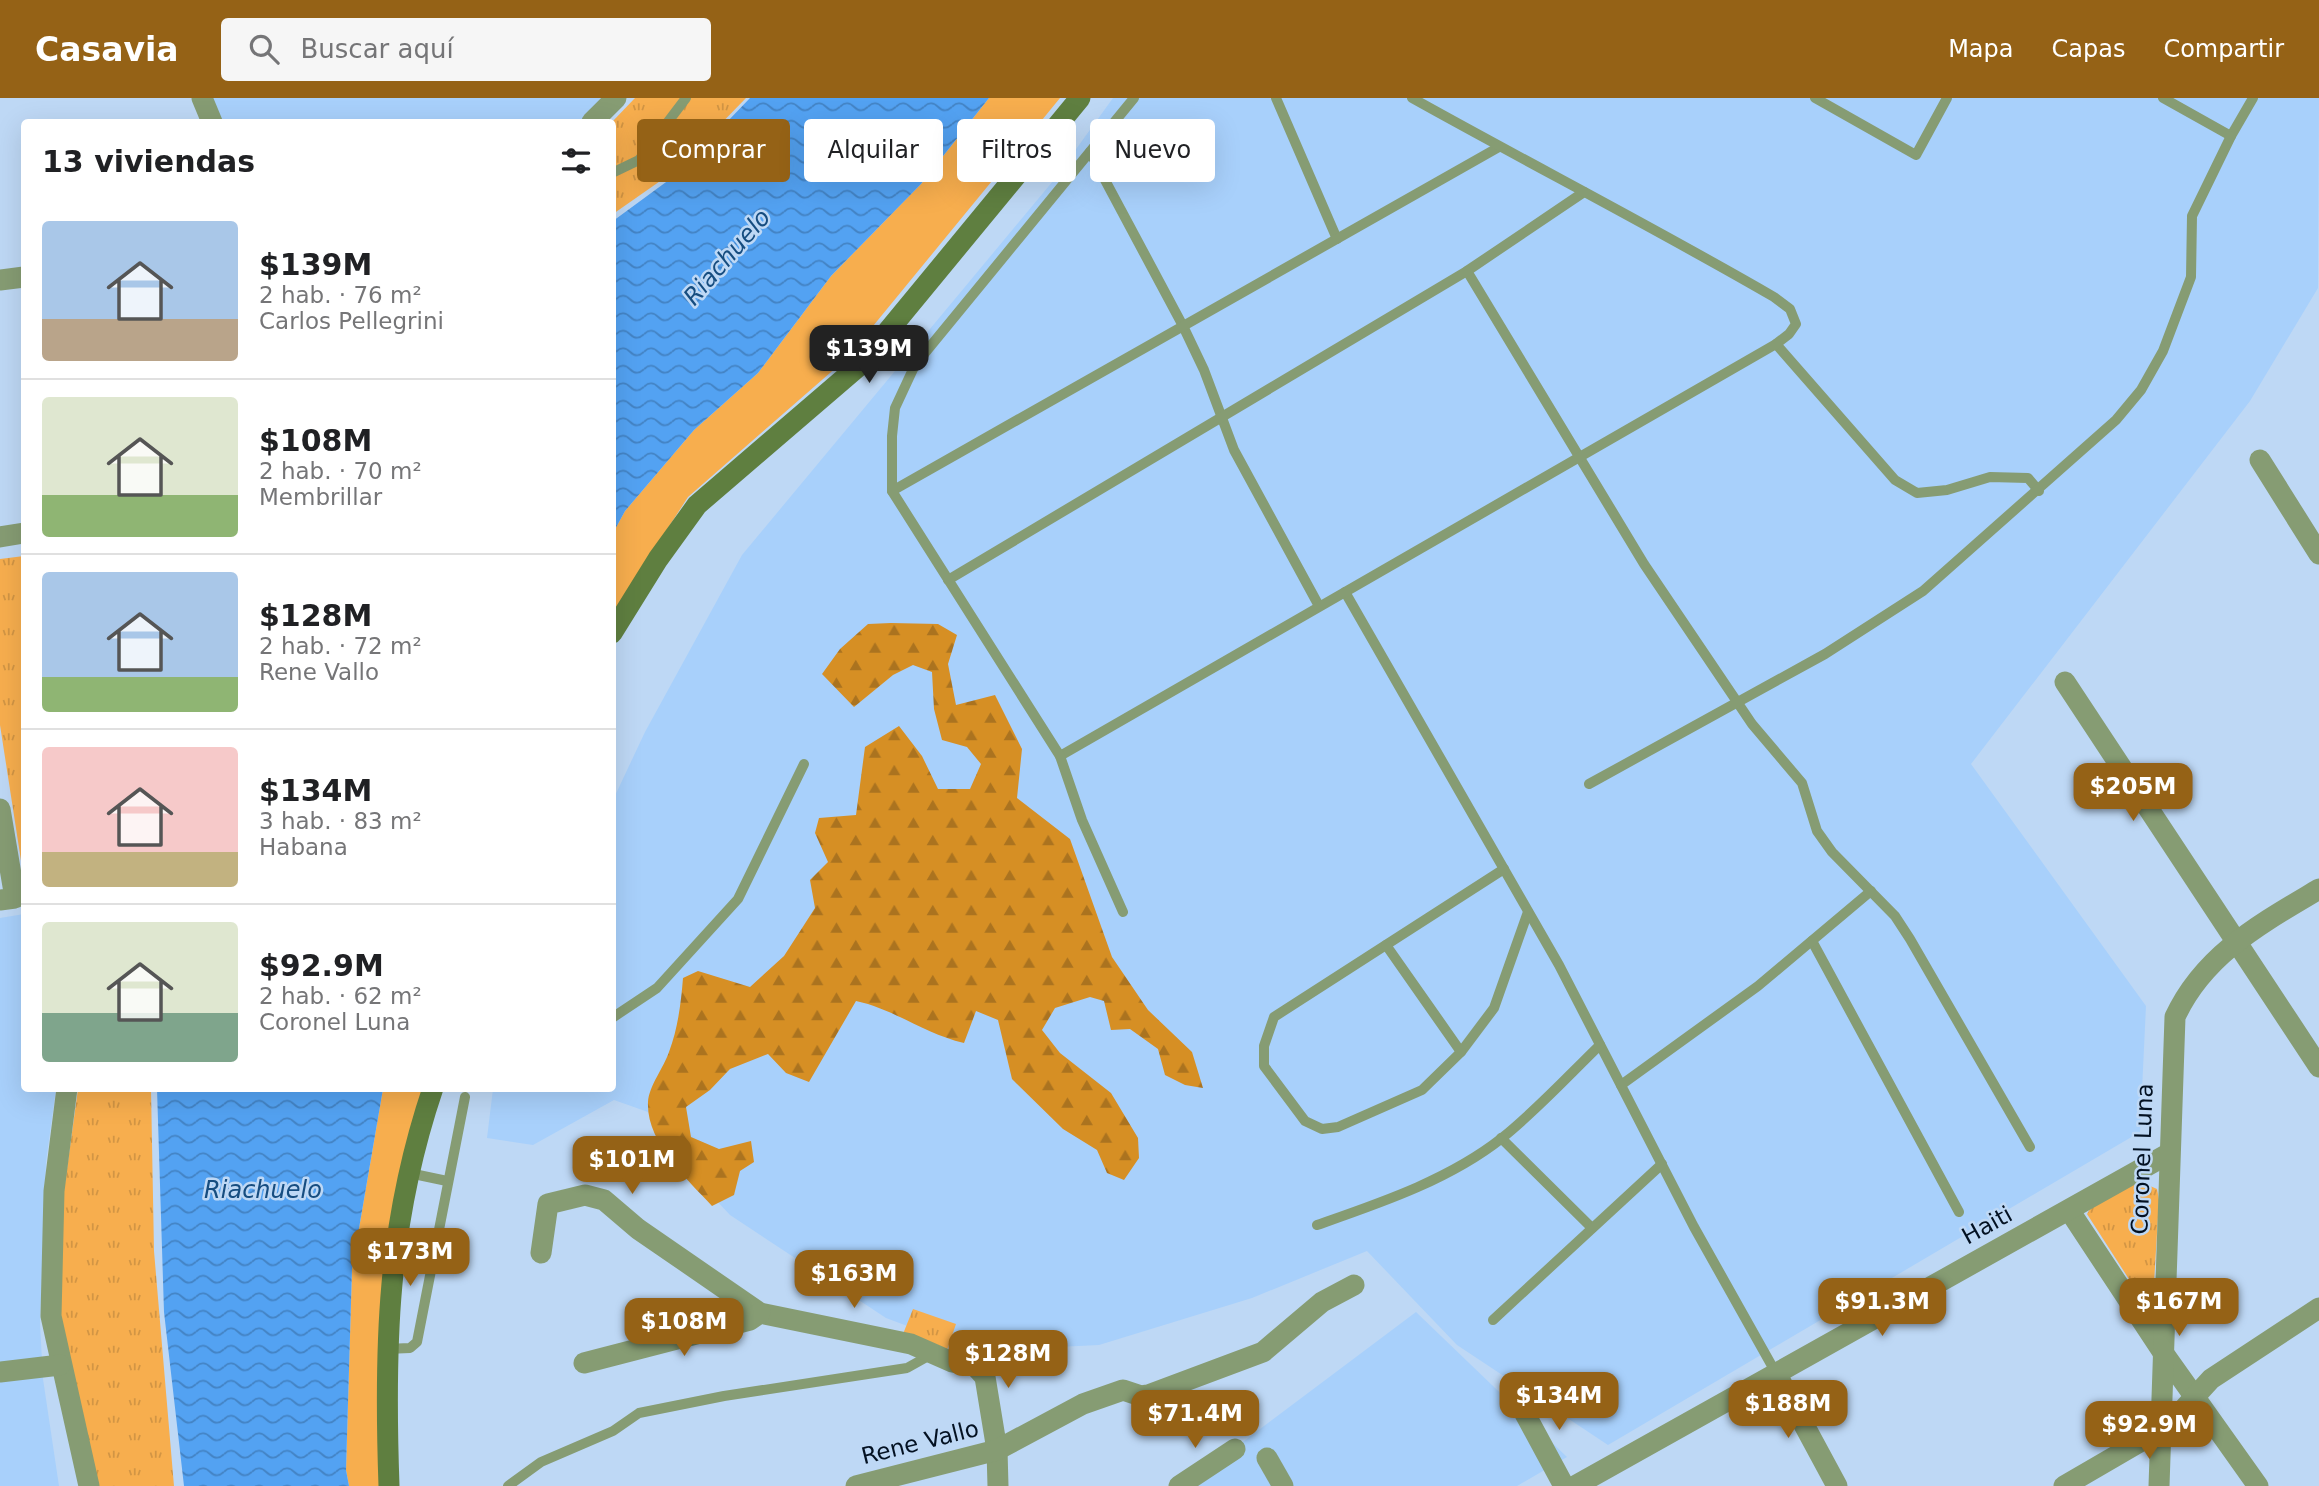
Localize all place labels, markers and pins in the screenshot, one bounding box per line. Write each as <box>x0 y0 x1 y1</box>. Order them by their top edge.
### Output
pin: $139M <box>820 326 918 385</box>
pin: $205M <box>2084 764 2182 823</box>
pin: $101M <box>583 1136 681 1196</box>
pin: $173M <box>361 1228 459 1288</box>
pin: $163M <box>805 1250 903 1310</box>
pin: $91.3M <box>1825 1278 1939 1338</box>
pin: $167M <box>2130 1278 2228 1338</box>
pin: $108M <box>635 1298 733 1358</box>
pin: $128M <box>959 1330 1057 1390</box>
pin: $134M <box>1510 1372 1608 1432</box>
pin: $188M <box>1739 1380 1837 1440</box>
pin: $71.4M <box>1138 1390 1252 1450</box>
pin: $92.9M <box>2092 1402 2206 1461</box>

